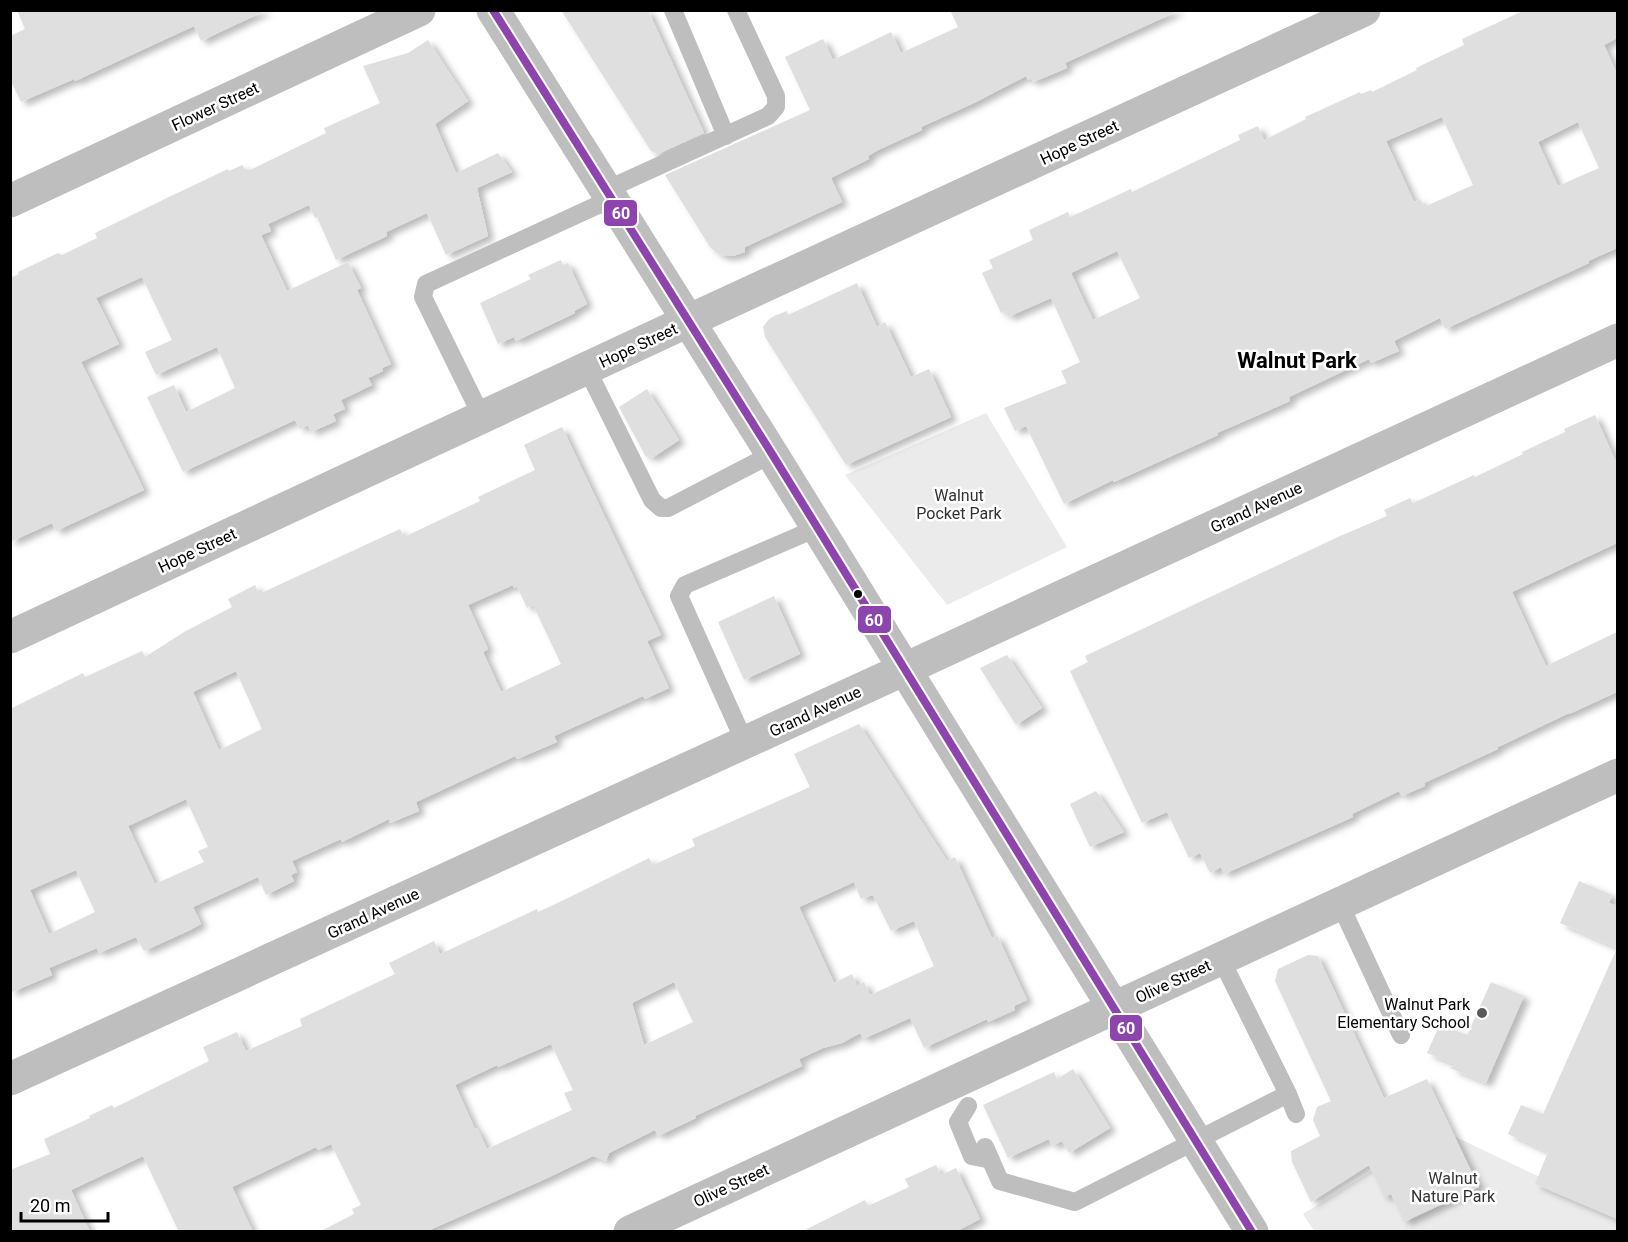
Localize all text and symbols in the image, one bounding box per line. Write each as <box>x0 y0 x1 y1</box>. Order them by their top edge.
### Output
street label: Flower Street <box>169 78 262 135</box>
street label: Hope Street <box>1037 116 1121 169</box>
line badge: 60 <box>603 199 638 227</box>
text: 60 <box>612 204 630 223</box>
street label: Hope Street <box>596 319 680 372</box>
district label: Walnut Park <box>1237 348 1357 373</box>
street label: Grand Avenue <box>1207 478 1305 537</box>
park label: Walnut Pocket Park <box>916 486 1003 523</box>
street label: Hope Street <box>155 524 239 577</box>
unlabelled marker <box>852 588 864 600</box>
line badge: 60 <box>857 605 892 634</box>
text: 60 <box>865 611 883 630</box>
street label: Grand Avenue <box>766 682 864 741</box>
street label: Grand Avenue <box>324 884 422 943</box>
street label: Olive Street <box>1132 956 1214 1007</box>
place label: Walnut Park Elementary School <box>1337 995 1471 1032</box>
marker: Walnut Park Elementary School <box>1475 1006 1489 1020</box>
line badge: 60 <box>1109 1014 1143 1042</box>
text: 60 <box>1117 1019 1135 1038</box>
street label: Olive Street <box>690 1160 772 1211</box>
park label: Walnut Nature Park <box>1411 1169 1496 1206</box>
scale bar <box>21 1185 108 1223</box>
text: 20 m <box>30 1195 70 1216</box>

